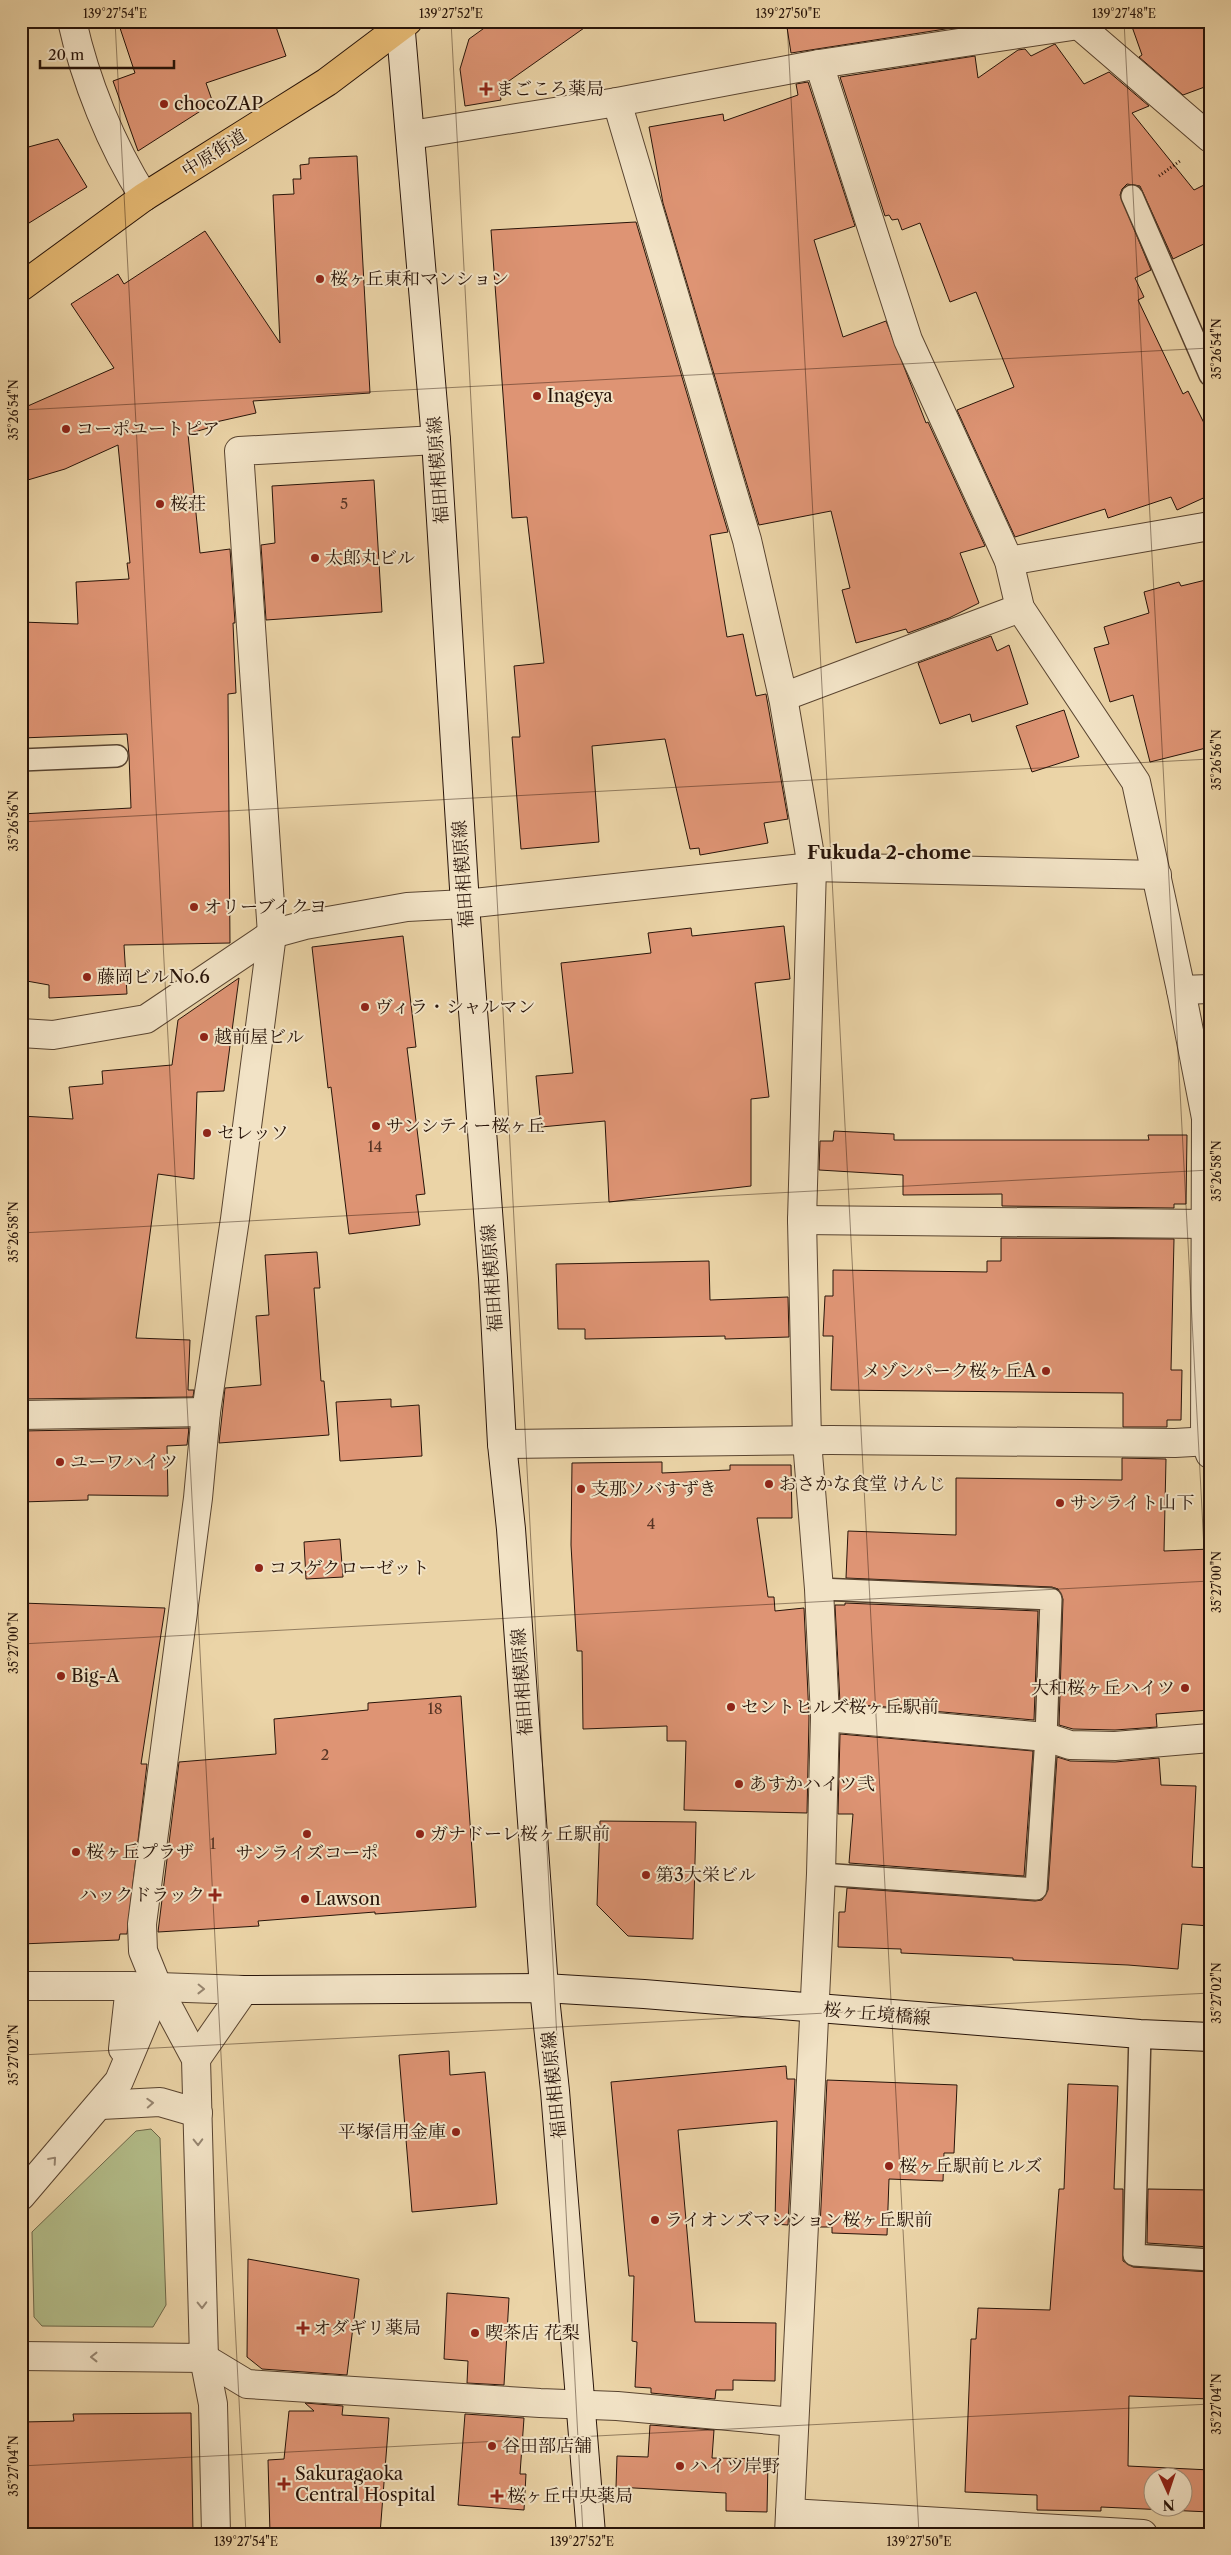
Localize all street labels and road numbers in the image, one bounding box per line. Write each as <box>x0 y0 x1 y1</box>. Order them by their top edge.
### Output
street label: 中原街道 <box>178 125 250 181</box>
street label: 福田相模原線 <box>423 415 453 525</box>
street label: 福田相模原線 <box>448 819 478 929</box>
street label: 福田相模原線 <box>477 1223 507 1333</box>
street label: 福田相模原線 <box>507 1627 537 1737</box>
street label: 桜ヶ丘境橋線 <box>822 1998 932 2030</box>
street label: 福田相模原線 <box>537 2030 571 2140</box>

